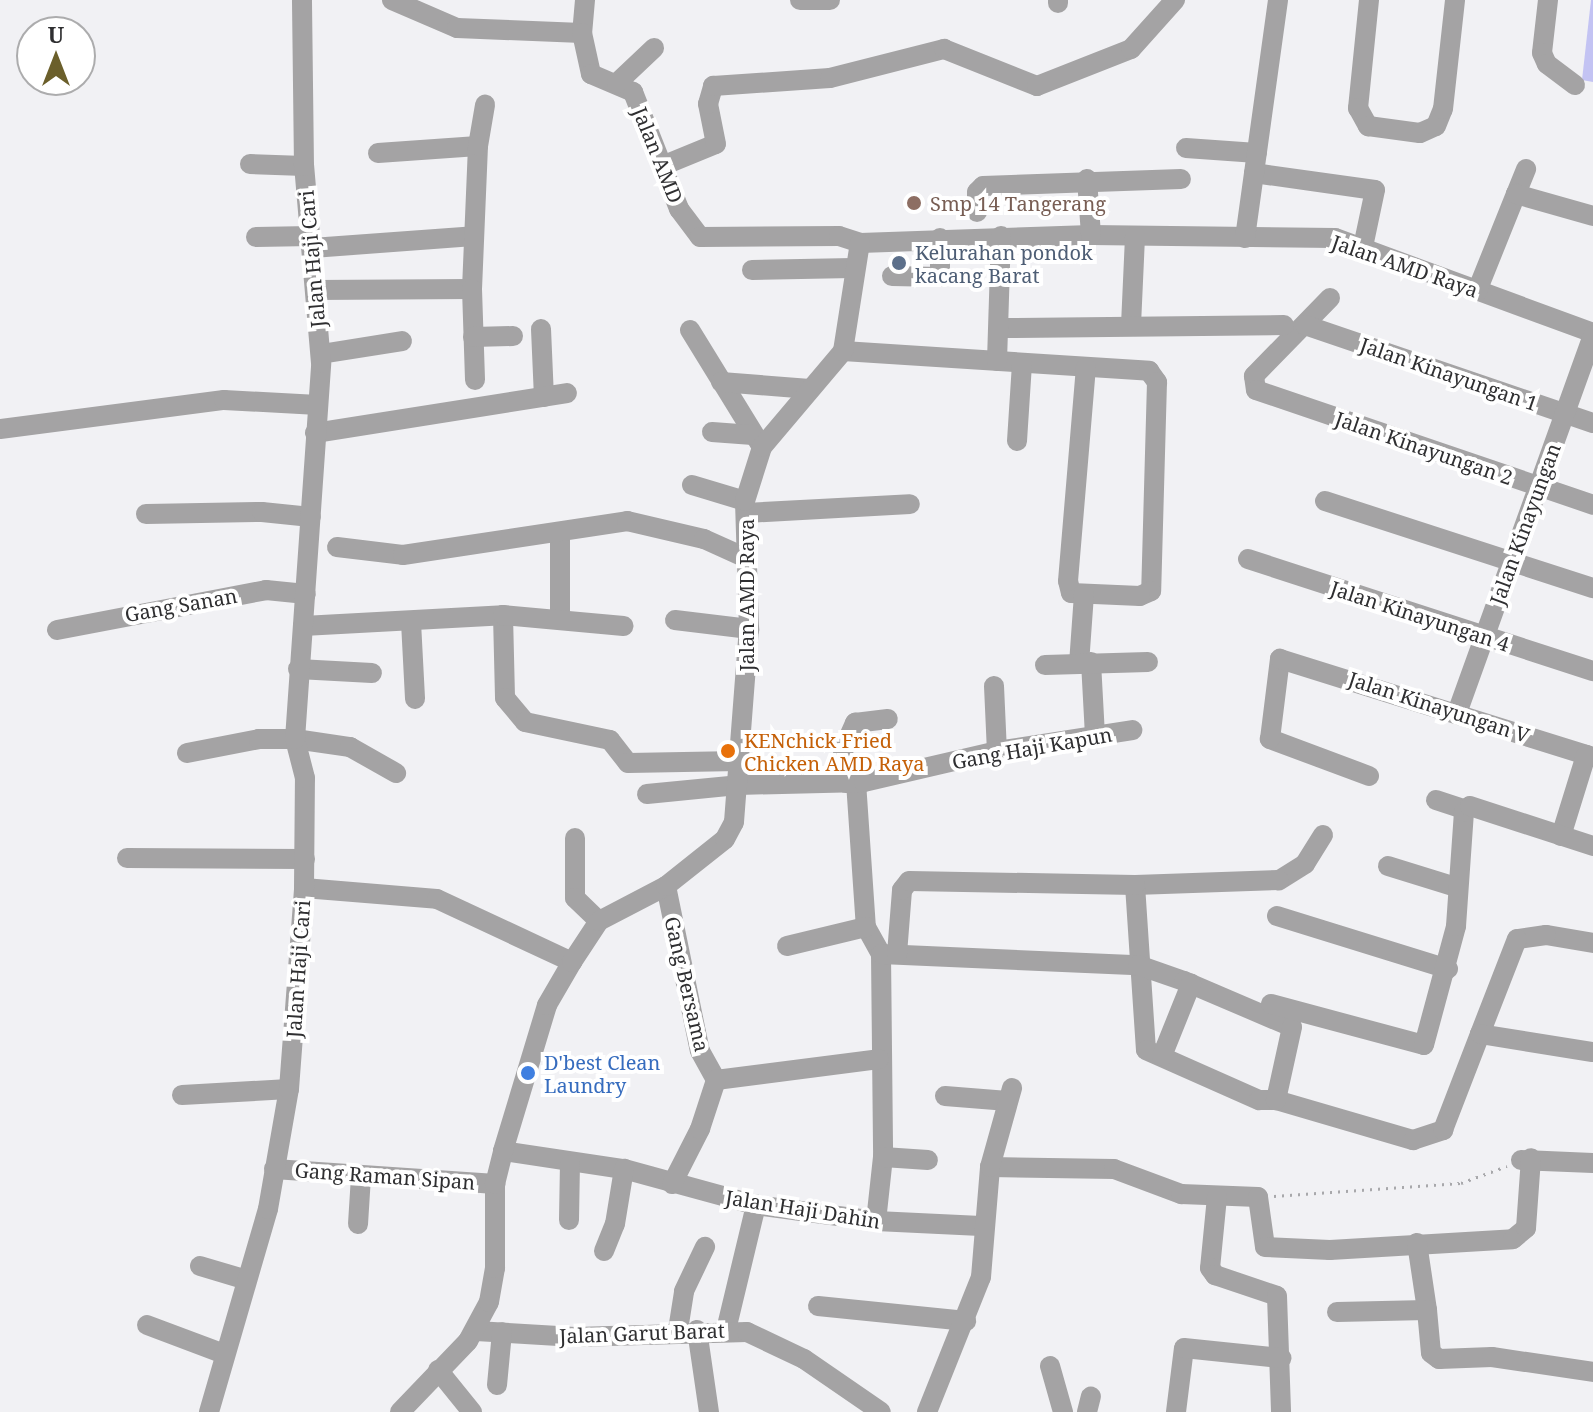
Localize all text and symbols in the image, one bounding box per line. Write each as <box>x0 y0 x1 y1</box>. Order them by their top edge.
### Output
north arrow <box>16 16 96 96</box>
text: U <box>48 19 64 49</box>
street label: Jalan AMD <box>628 104 688 206</box>
street label: Jalan Haji Cari <box>294 189 330 329</box>
place label: Smp 14 Tangerang <box>930 191 1106 215</box>
marker: Smp 14 Tangerang <box>905 194 923 212</box>
street label: Jalan AMD Raya <box>1329 230 1481 302</box>
place label: Kelurahan pondok kacang Barat <box>915 240 1093 287</box>
marker: Kelurahan pondok kacang Barat <box>890 254 908 272</box>
street label: Jalan Kinayungan 1 <box>1357 332 1541 416</box>
street label: Jalan Kinayungan 2 <box>1332 406 1516 490</box>
street label: Jalan Kinayungan <box>1485 440 1565 608</box>
street label: Jalan AMD Raya <box>734 518 758 672</box>
street label: Jalan Kinayungan 4 <box>1328 576 1512 656</box>
street label: Gang Sanan <box>123 583 239 627</box>
street label: Jalan Kinayungan V <box>1346 666 1532 748</box>
street label: Gang Haji Kapun <box>950 722 1114 774</box>
place label: KENchick Fried Chicken AMD Raya <box>744 728 924 775</box>
marker: KENchick Fried Chicken AMD Raya <box>719 742 737 760</box>
street label: Jalan Haji Cari <box>281 899 315 1039</box>
street label: Gang Bersama <box>660 914 714 1054</box>
place label: D'best Clean Laundry <box>544 1050 661 1097</box>
marker: D'best Clean Laundry <box>519 1064 537 1082</box>
street label: Gang Raman Sipan <box>294 1158 476 1194</box>
street label: Jalan Haji Dahin <box>724 1185 882 1233</box>
street label: Jalan Garut Barat <box>559 1318 725 1348</box>

